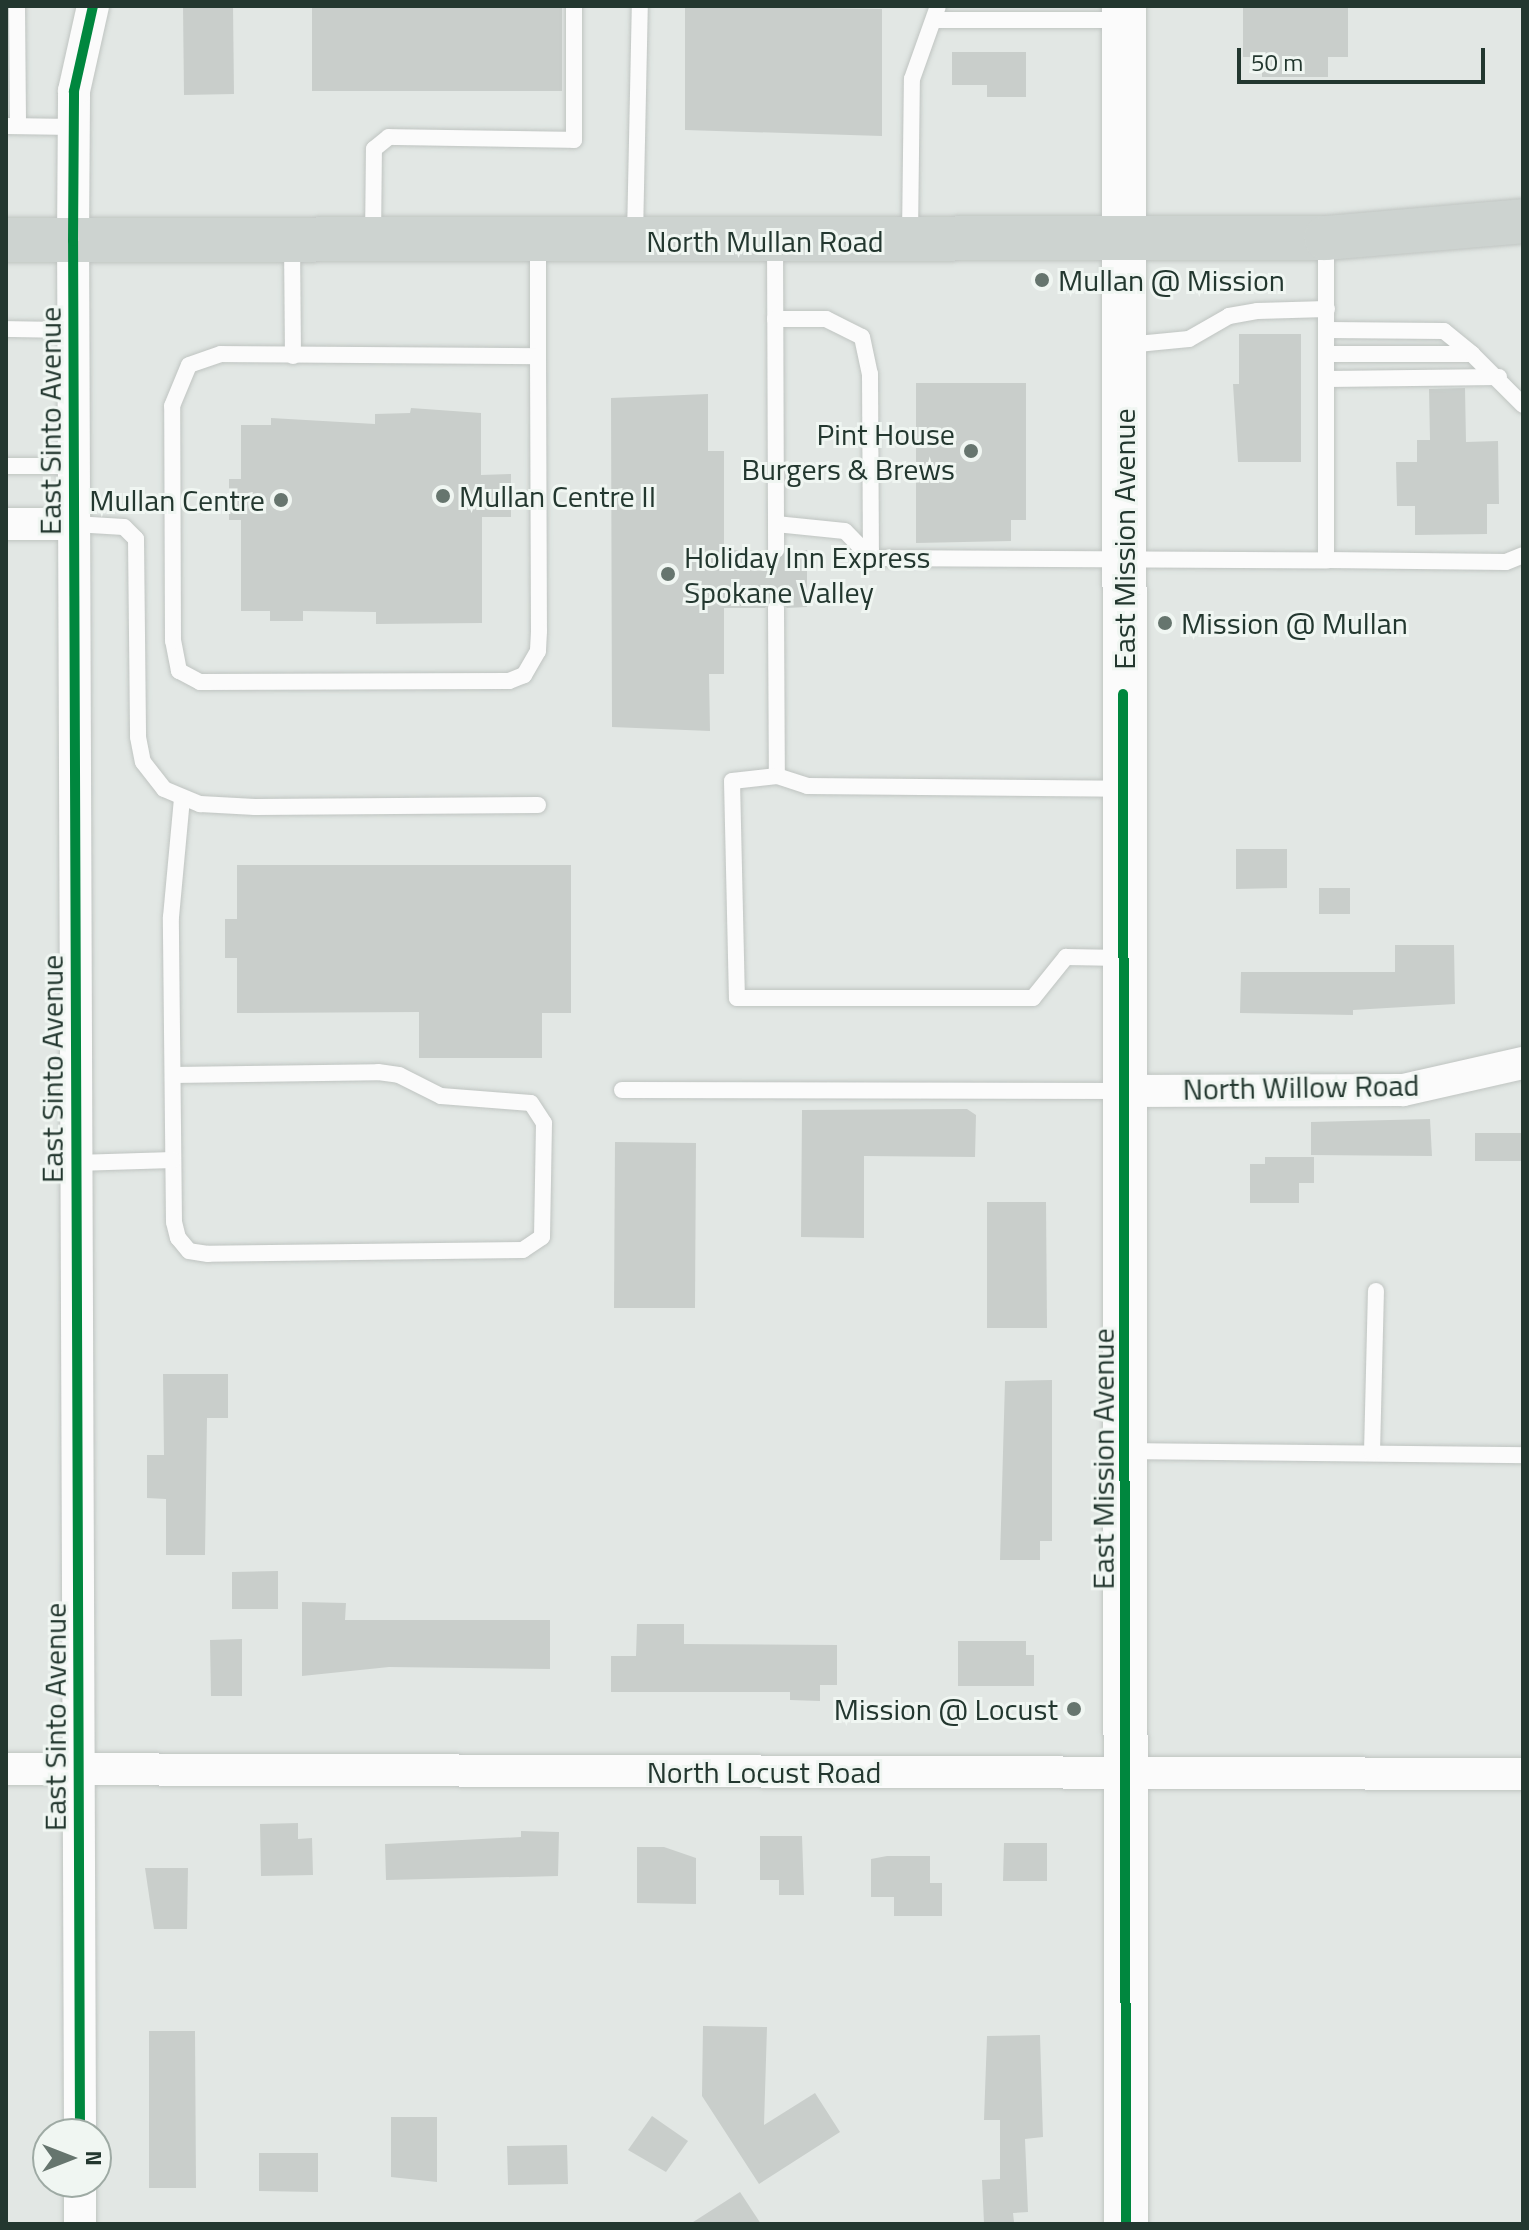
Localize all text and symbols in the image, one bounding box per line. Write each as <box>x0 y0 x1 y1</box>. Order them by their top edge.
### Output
scale bar <box>1241 32 1489 82</box>
text: 50 m <box>1251 44 1303 80</box>
street label: North Mullan Road <box>646 223 884 259</box>
place label: Mullan @ Mission <box>1058 262 1285 298</box>
marker: Mullan @ Mission <box>1033 271 1051 289</box>
street label: East Sinto Avenue <box>32 307 68 535</box>
street label: East Mission Avenue <box>1106 408 1142 670</box>
place label: Pint House Burgers & Brews <box>741 416 955 486</box>
marker: Pint House Burgers & Brews <box>962 442 980 460</box>
place label: Mullan Centre II <box>459 478 656 514</box>
place label: Mullan Centre <box>89 482 265 518</box>
marker: Mullan Centre II <box>434 487 452 505</box>
marker: Mullan Centre <box>272 491 290 509</box>
place label: Holiday Inn Express Spokane Valley <box>684 539 931 610</box>
marker: Holiday Inn Express Spokane Valley <box>659 565 677 583</box>
place label: Mission @ Mullan <box>1181 605 1408 641</box>
marker: Mission @ Mullan <box>1156 614 1174 632</box>
street label: East Sinto Avenue <box>34 955 70 1183</box>
street label: North Willow Road <box>1182 1067 1420 1107</box>
street label: East Mission Avenue <box>1085 1328 1121 1590</box>
street label: East Sinto Avenue <box>37 1603 73 1831</box>
place label: Mission @ Locust <box>834 1691 1058 1727</box>
marker: Mission @ Locust <box>1065 1700 1083 1718</box>
street label: North Locust Road <box>647 1754 881 1790</box>
north arrow <box>32 2118 112 2198</box>
text: N <box>77 2150 111 2166</box>

